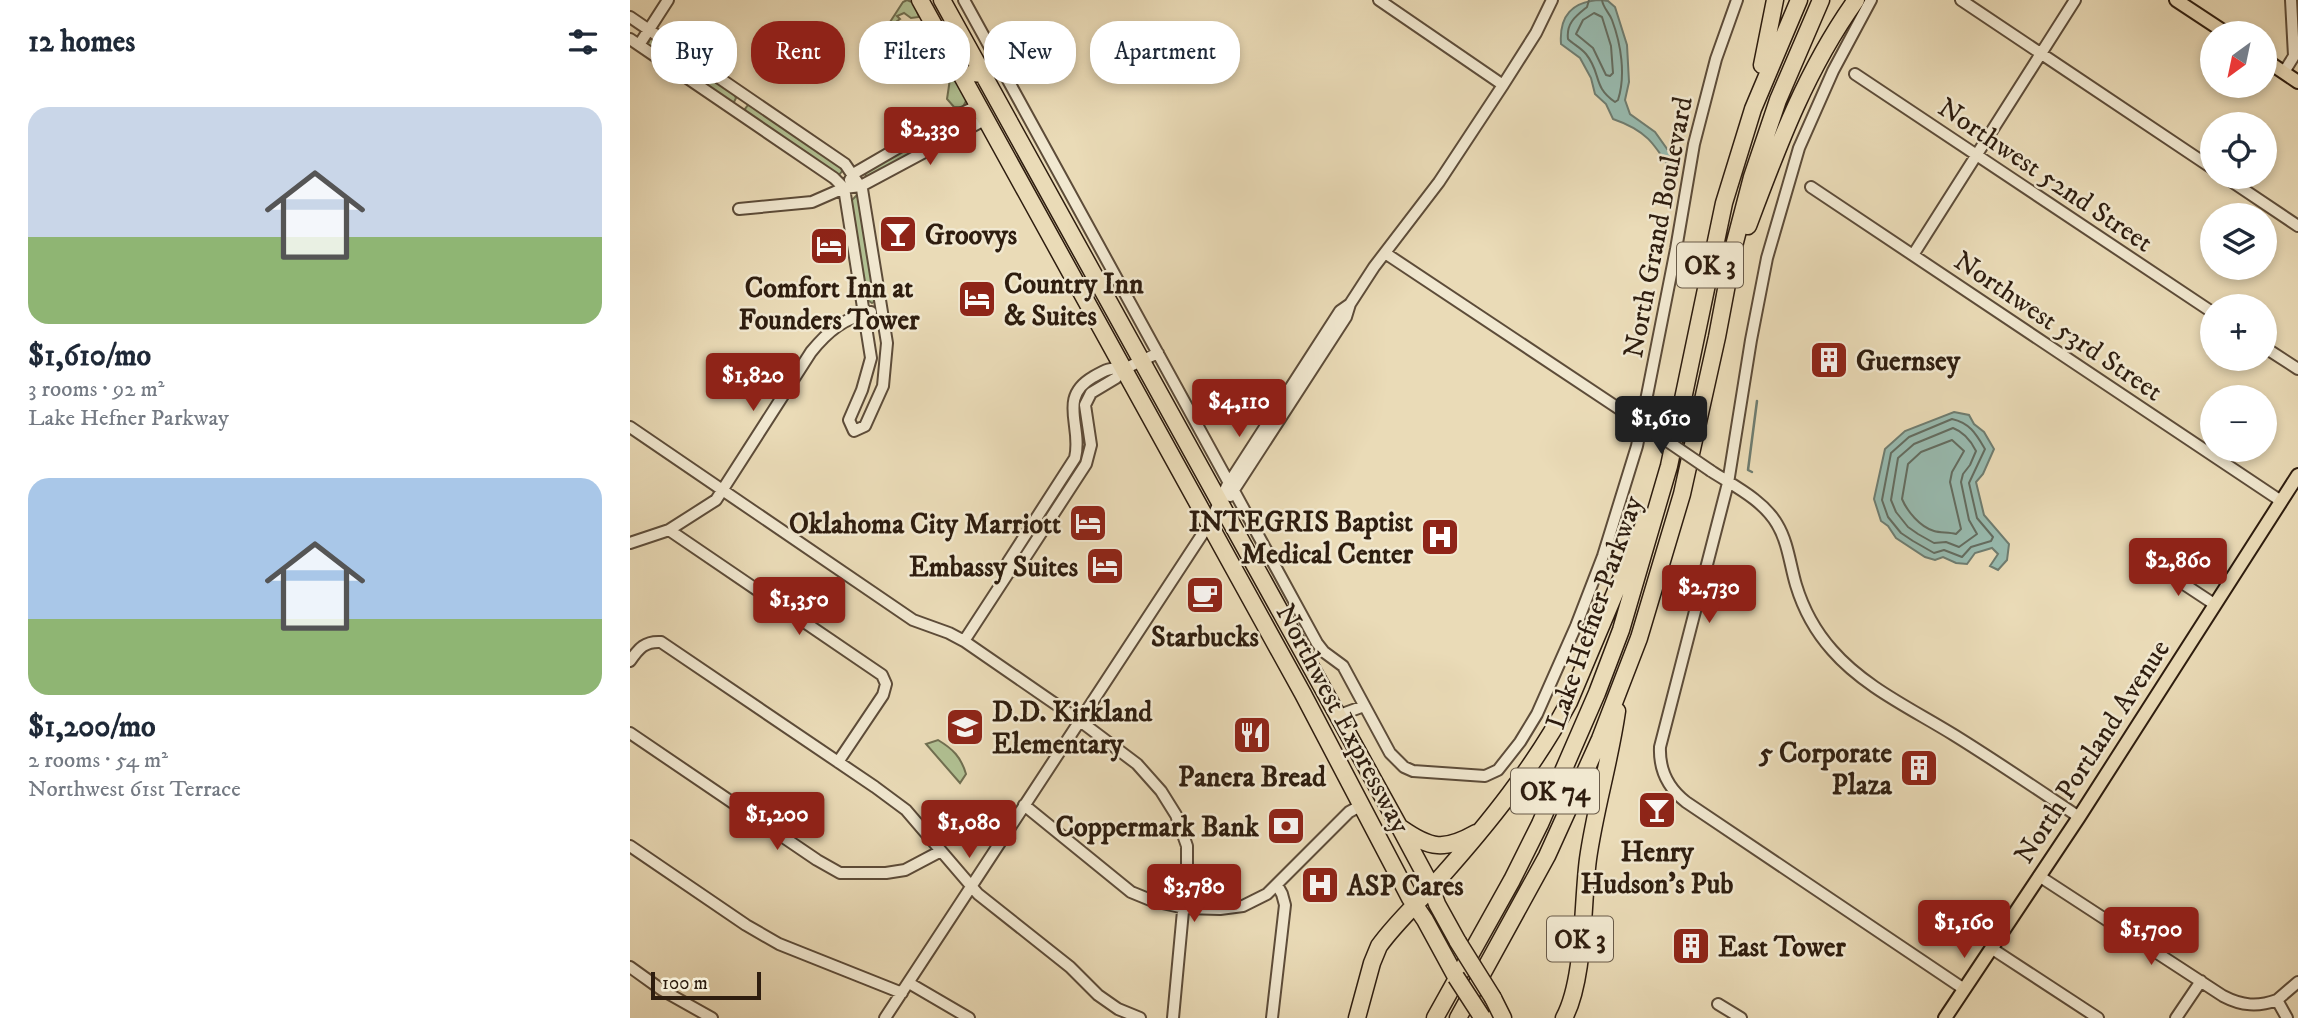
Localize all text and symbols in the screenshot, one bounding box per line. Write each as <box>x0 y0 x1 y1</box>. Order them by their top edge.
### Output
chip: Buy <box>651 21 737 84</box>
chip: Rent <box>751 21 845 84</box>
chip: Filters <box>859 21 970 84</box>
chip: New <box>984 21 1076 84</box>
chip: Apartment <box>1090 21 1240 84</box>
north arrow <box>2200 21 2277 98</box>
map controls <box>2200 21 2277 462</box>
icon: filters <box>564 23 602 61</box>
text: 12 homes <box>28 24 135 61</box>
street label: Northwest 52nd Street <box>1931 90 2159 260</box>
street label: North Grand Boulevard <box>1616 94 1701 361</box>
pin: $2,330 <box>873 108 987 167</box>
button: locate <box>2200 112 2277 189</box>
text: $2,330 <box>900 115 960 144</box>
icon: home <box>252 152 378 278</box>
button: layers <box>2200 203 2277 280</box>
bar icon: Groovys <box>877 213 919 255</box>
place label: Groovys <box>925 218 1018 253</box>
hotel icon: Comfort Inn at Founders Tower <box>808 225 850 267</box>
road number: OK 3 <box>1677 242 1743 288</box>
street label: Northwest 53rd Street <box>1947 243 2169 409</box>
place label: Country Inn & Suites <box>1004 267 1144 334</box>
place label: Comfort Inn at Founders Tower <box>739 271 920 338</box>
hotel icon: Country Inn & Suites <box>956 278 998 320</box>
button: + <box>2200 294 2277 371</box>
text: $1,610/mo <box>28 338 151 375</box>
building icon: Guernsey <box>1808 339 1850 381</box>
place label: Guernsey <box>1856 344 1961 379</box>
pin: $1,820 <box>696 354 810 413</box>
text: $1,820 <box>722 361 784 390</box>
text: 3 rooms · 92 m² <box>28 375 165 404</box>
pin: $4,110 <box>1182 380 1296 439</box>
button: − <box>2200 385 2277 462</box>
text: $4,110 <box>1208 387 1270 416</box>
pin: $1,610 <box>1604 396 1718 456</box>
text: Lake Hefner Parkway <box>28 404 229 433</box>
text: $1,610 <box>1631 404 1691 433</box>
street label: Lake Hefner Parkway <box>1538 490 1651 734</box>
hotel icon: Oklahoma City Marriott <box>1067 502 1109 544</box>
place label: INTEGRIS Baptist Medical Center <box>1189 505 1414 572</box>
place label: Oklahoma City Marriott <box>789 507 1061 542</box>
hospital icon: INTEGRIS Baptist Medical Center <box>1419 516 1461 558</box>
icon: home <box>252 523 378 649</box>
pin: $2,860 <box>2121 538 2235 598</box>
hotel icon: Embassy Suites <box>1084 545 1126 587</box>
text: $2,860 <box>2145 546 2211 575</box>
place label: Embassy Suites <box>909 550 1079 585</box>
pin: $2,730 <box>1652 566 1766 625</box>
text: $2,730 <box>1678 573 1740 602</box>
cafe icon: Starbucks <box>1184 574 1226 616</box>
pin: $1,350 <box>742 578 856 637</box>
text: $1,350 <box>769 585 829 614</box>
street label: Northwest Expressway <box>1267 598 1418 840</box>
place label: Starbucks <box>1151 620 1260 655</box>
street label: North Portland Avenue <box>2007 633 2178 870</box>
place label: D.D. Kirkland Elementary <box>992 695 1153 762</box>
school or university icon: D.D. Kirkland Elementary <box>944 706 986 748</box>
text: $1,200/mo <box>28 709 156 746</box>
restaurant icon: Panera Bread <box>1231 714 1273 756</box>
place label: 5 Corporate Plaza <box>1758 736 1893 803</box>
text: 2 rooms · 54 m² <box>28 746 168 775</box>
building icon: 5 Corporate Plaza <box>1898 747 1940 789</box>
place label: Panera Bread <box>1178 760 1327 795</box>
road number: OK 74 <box>1511 768 1599 814</box>
text: Northwest 61st Terrace <box>28 775 241 804</box>
bar icon: Henry Hudson's Pub <box>1636 789 1678 831</box>
pin: $1,200 <box>720 792 834 852</box>
text: $1,200 <box>745 800 809 829</box>
pin: $1,080 <box>912 800 1026 860</box>
bank icon: Coppermark Bank <box>1265 805 1307 847</box>
text: $1,080 <box>937 808 1001 837</box>
place label: Coppermark Bank <box>1055 810 1260 845</box>
place label: Henry Hudson's Pub <box>1581 835 1733 902</box>
pin: $3,780 <box>1137 864 1251 924</box>
hospital icon: ASP Cares <box>1299 864 1341 906</box>
place label: ASP Cares <box>1346 869 1464 904</box>
text: $3,780 <box>1163 872 1225 901</box>
pin: $1,160 <box>1907 900 2021 960</box>
text: $1,160 <box>1934 908 1994 937</box>
pin: $1,700 <box>2094 908 2208 967</box>
text: $1,700 <box>2120 915 2182 944</box>
road number: OK 3 <box>1547 916 1613 962</box>
building icon: East Tower <box>1670 925 1712 967</box>
place label: East Tower <box>1718 930 1846 965</box>
scale bar <box>651 969 761 1001</box>
text: 100 m <box>662 972 708 995</box>

